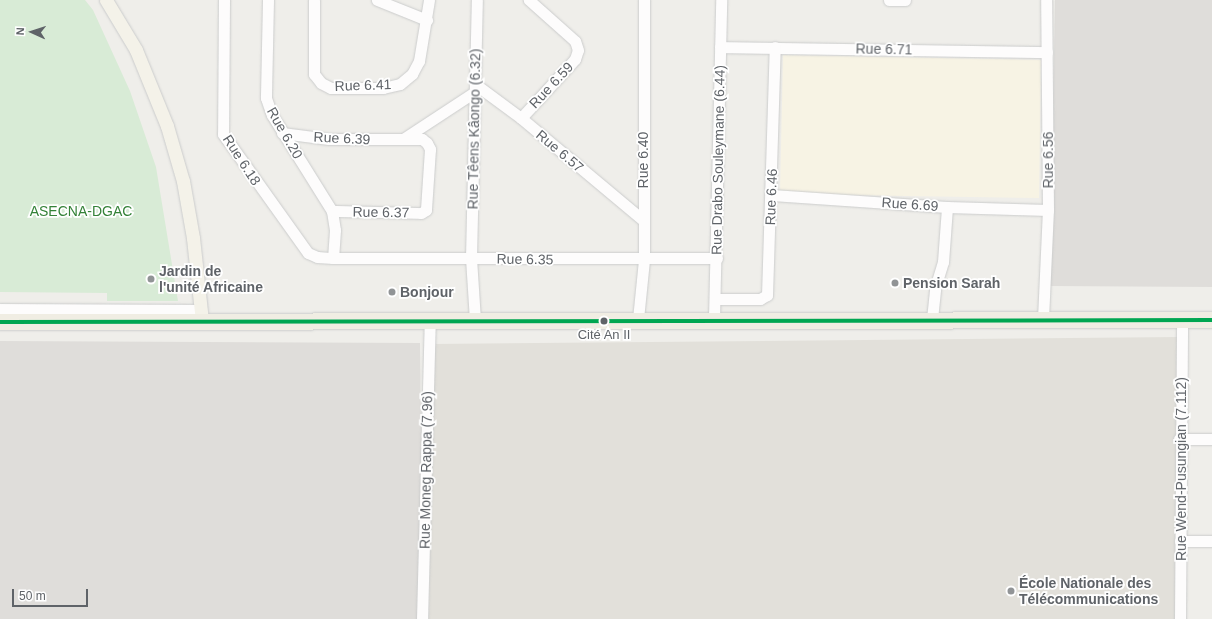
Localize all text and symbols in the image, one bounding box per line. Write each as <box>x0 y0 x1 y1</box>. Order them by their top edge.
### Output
north arrow <box>12 12 52 52</box>
text: N <box>14 27 26 36</box>
street label: Rue 6.71 <box>855 40 913 58</box>
street label: Rue Têens Kâongo (6.32) <box>464 48 484 210</box>
street label: Rue 6.59 <box>525 58 577 112</box>
street label: Rue Drabo Souleymane (6.44) <box>708 65 728 255</box>
street label: Rue 6.41 <box>334 76 392 94</box>
street label: Rue 6.20 <box>264 104 306 162</box>
street label: Rue 6.57 <box>533 126 587 176</box>
street label: Rue 6.39 <box>313 128 371 148</box>
street label: Rue 6.18 <box>219 132 265 188</box>
street label: Rue 6.40 <box>635 132 651 188</box>
street label: Rue 6.56 <box>1040 132 1056 188</box>
street label: Rue 6.46 <box>762 168 780 226</box>
street label: Rue 6.69 <box>881 194 939 214</box>
park label: ASECNA-DGAC <box>30 203 132 219</box>
street label: Rue 6.37 <box>352 203 410 221</box>
street label: Rue 6.35 <box>496 250 554 268</box>
place label: Jardin de l'unité Africaine <box>159 263 263 296</box>
marker: Jardin de l'unité Africaine <box>146 274 156 284</box>
place label: Pension Sarah <box>903 275 1000 291</box>
marker: Pension Sarah <box>890 278 900 288</box>
place label: Bonjour <box>400 284 454 300</box>
marker: Bonjour <box>387 287 397 297</box>
marker: Cité An II <box>599 316 609 326</box>
place label: Cité An II <box>577 327 631 343</box>
street label: Rue Wend-Pusungian (7.112) <box>1173 377 1189 561</box>
street label: Rue Moneg Rappa (7.96) <box>416 391 436 549</box>
place label: École Nationale des Télécommunications <box>1019 575 1158 608</box>
scale bar <box>14 581 90 607</box>
marker: École Nationale des Télécommunications <box>1006 586 1016 596</box>
text: 50 m <box>19 589 46 603</box>

